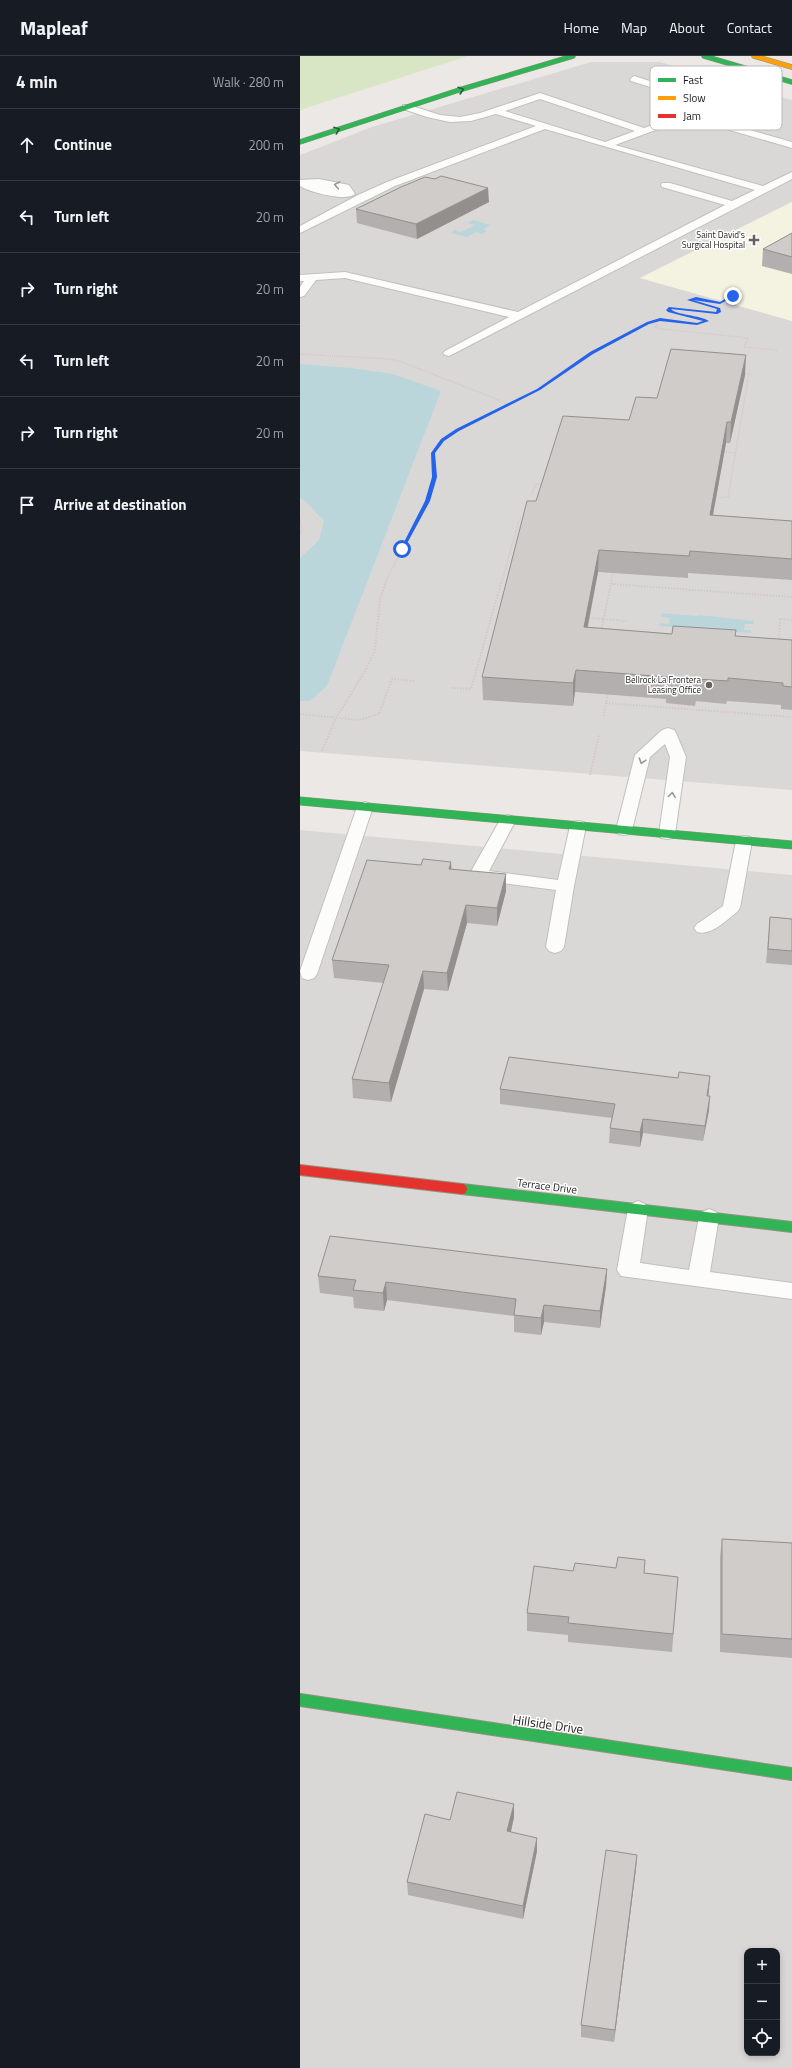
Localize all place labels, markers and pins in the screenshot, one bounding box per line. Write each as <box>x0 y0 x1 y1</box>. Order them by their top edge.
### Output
place label: Saint David's Surgical Hospital <box>682 228 745 251</box>
marker: Saint David's Surgical Hospital <box>748 234 760 246</box>
place label: Bellrock La Frontera Leasing Office <box>626 673 701 696</box>
marker: Bellrock La Frontera Leasing Office <box>704 680 714 690</box>

